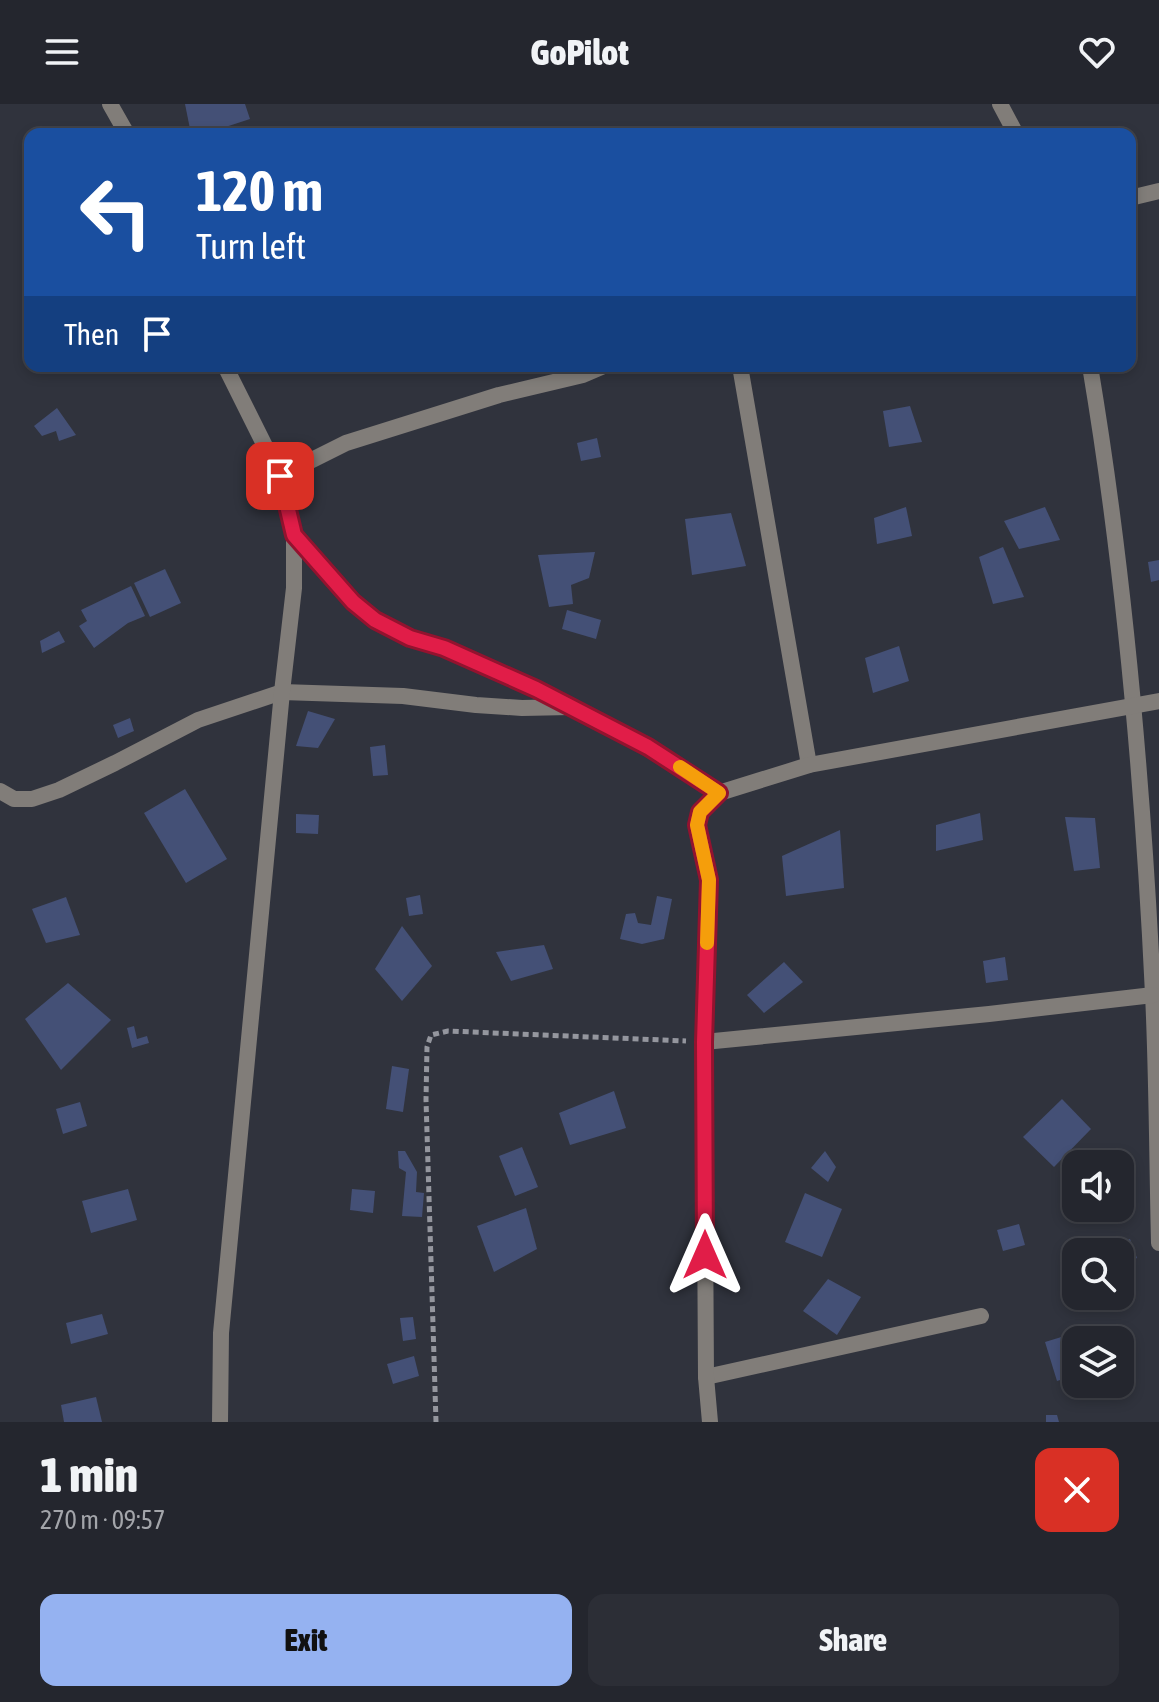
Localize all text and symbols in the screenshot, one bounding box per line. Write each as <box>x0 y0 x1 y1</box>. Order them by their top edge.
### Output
icon: menu <box>40 30 84 74</box>
icon: heart <box>1075 30 1119 74</box>
text: GoPilot <box>530 31 629 73</box>
text: 120 m <box>196 159 323 223</box>
icon: left <box>64 160 168 264</box>
text: Turn left <box>196 225 306 267</box>
icon: arrive <box>135 312 179 356</box>
text: Then <box>64 317 119 351</box>
pin <box>246 442 314 510</box>
icon: arrive <box>258 454 302 498</box>
map controls <box>1062 1150 1134 1398</box>
button: sound <box>1062 1150 1134 1222</box>
position arrow <box>663 1213 747 1297</box>
button: search <box>1062 1238 1134 1310</box>
button: layers <box>1062 1326 1134 1398</box>
text: 1 min <box>40 1447 138 1502</box>
button: close <box>1035 1448 1119 1532</box>
text: 270 m · 09:57 <box>40 1505 165 1535</box>
button: Exit <box>40 1594 572 1686</box>
button: Share <box>588 1594 1119 1686</box>

